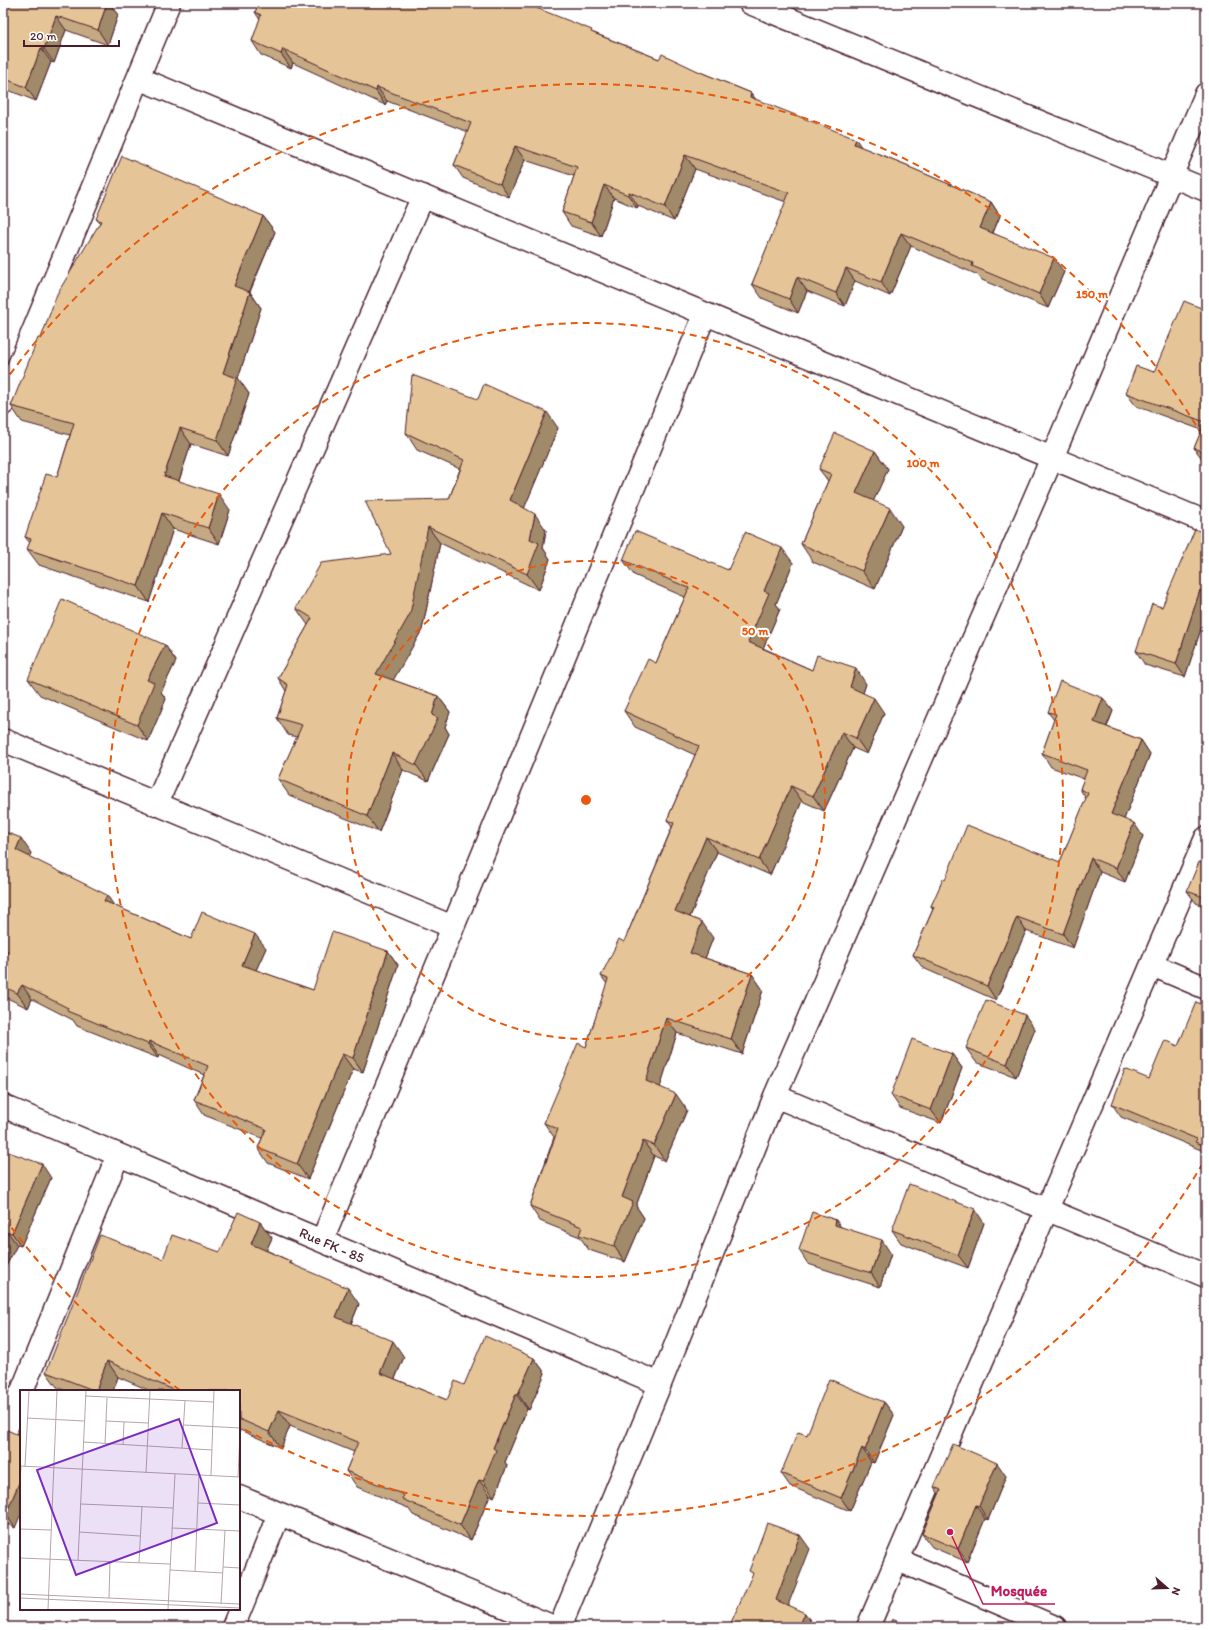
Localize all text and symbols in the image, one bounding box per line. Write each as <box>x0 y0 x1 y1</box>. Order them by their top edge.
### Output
scale bar <box>24 22 119 48</box>
text: 20 m <box>30 29 57 43</box>
text: 150 m <box>1076 287 1109 301</box>
text: 100 m <box>906 456 940 470</box>
text: 50 m <box>742 624 769 638</box>
centre of rings <box>579 793 593 807</box>
street label: Rue FK - 85 <box>297 1224 367 1267</box>
inset map <box>20 1390 240 1610</box>
north arrow <box>1147 1568 1187 1608</box>
callout: Mosquée <box>983 1577 1055 1604</box>
text: Mosquée <box>991 1582 1047 1601</box>
text: N <box>1169 1586 1183 1597</box>

